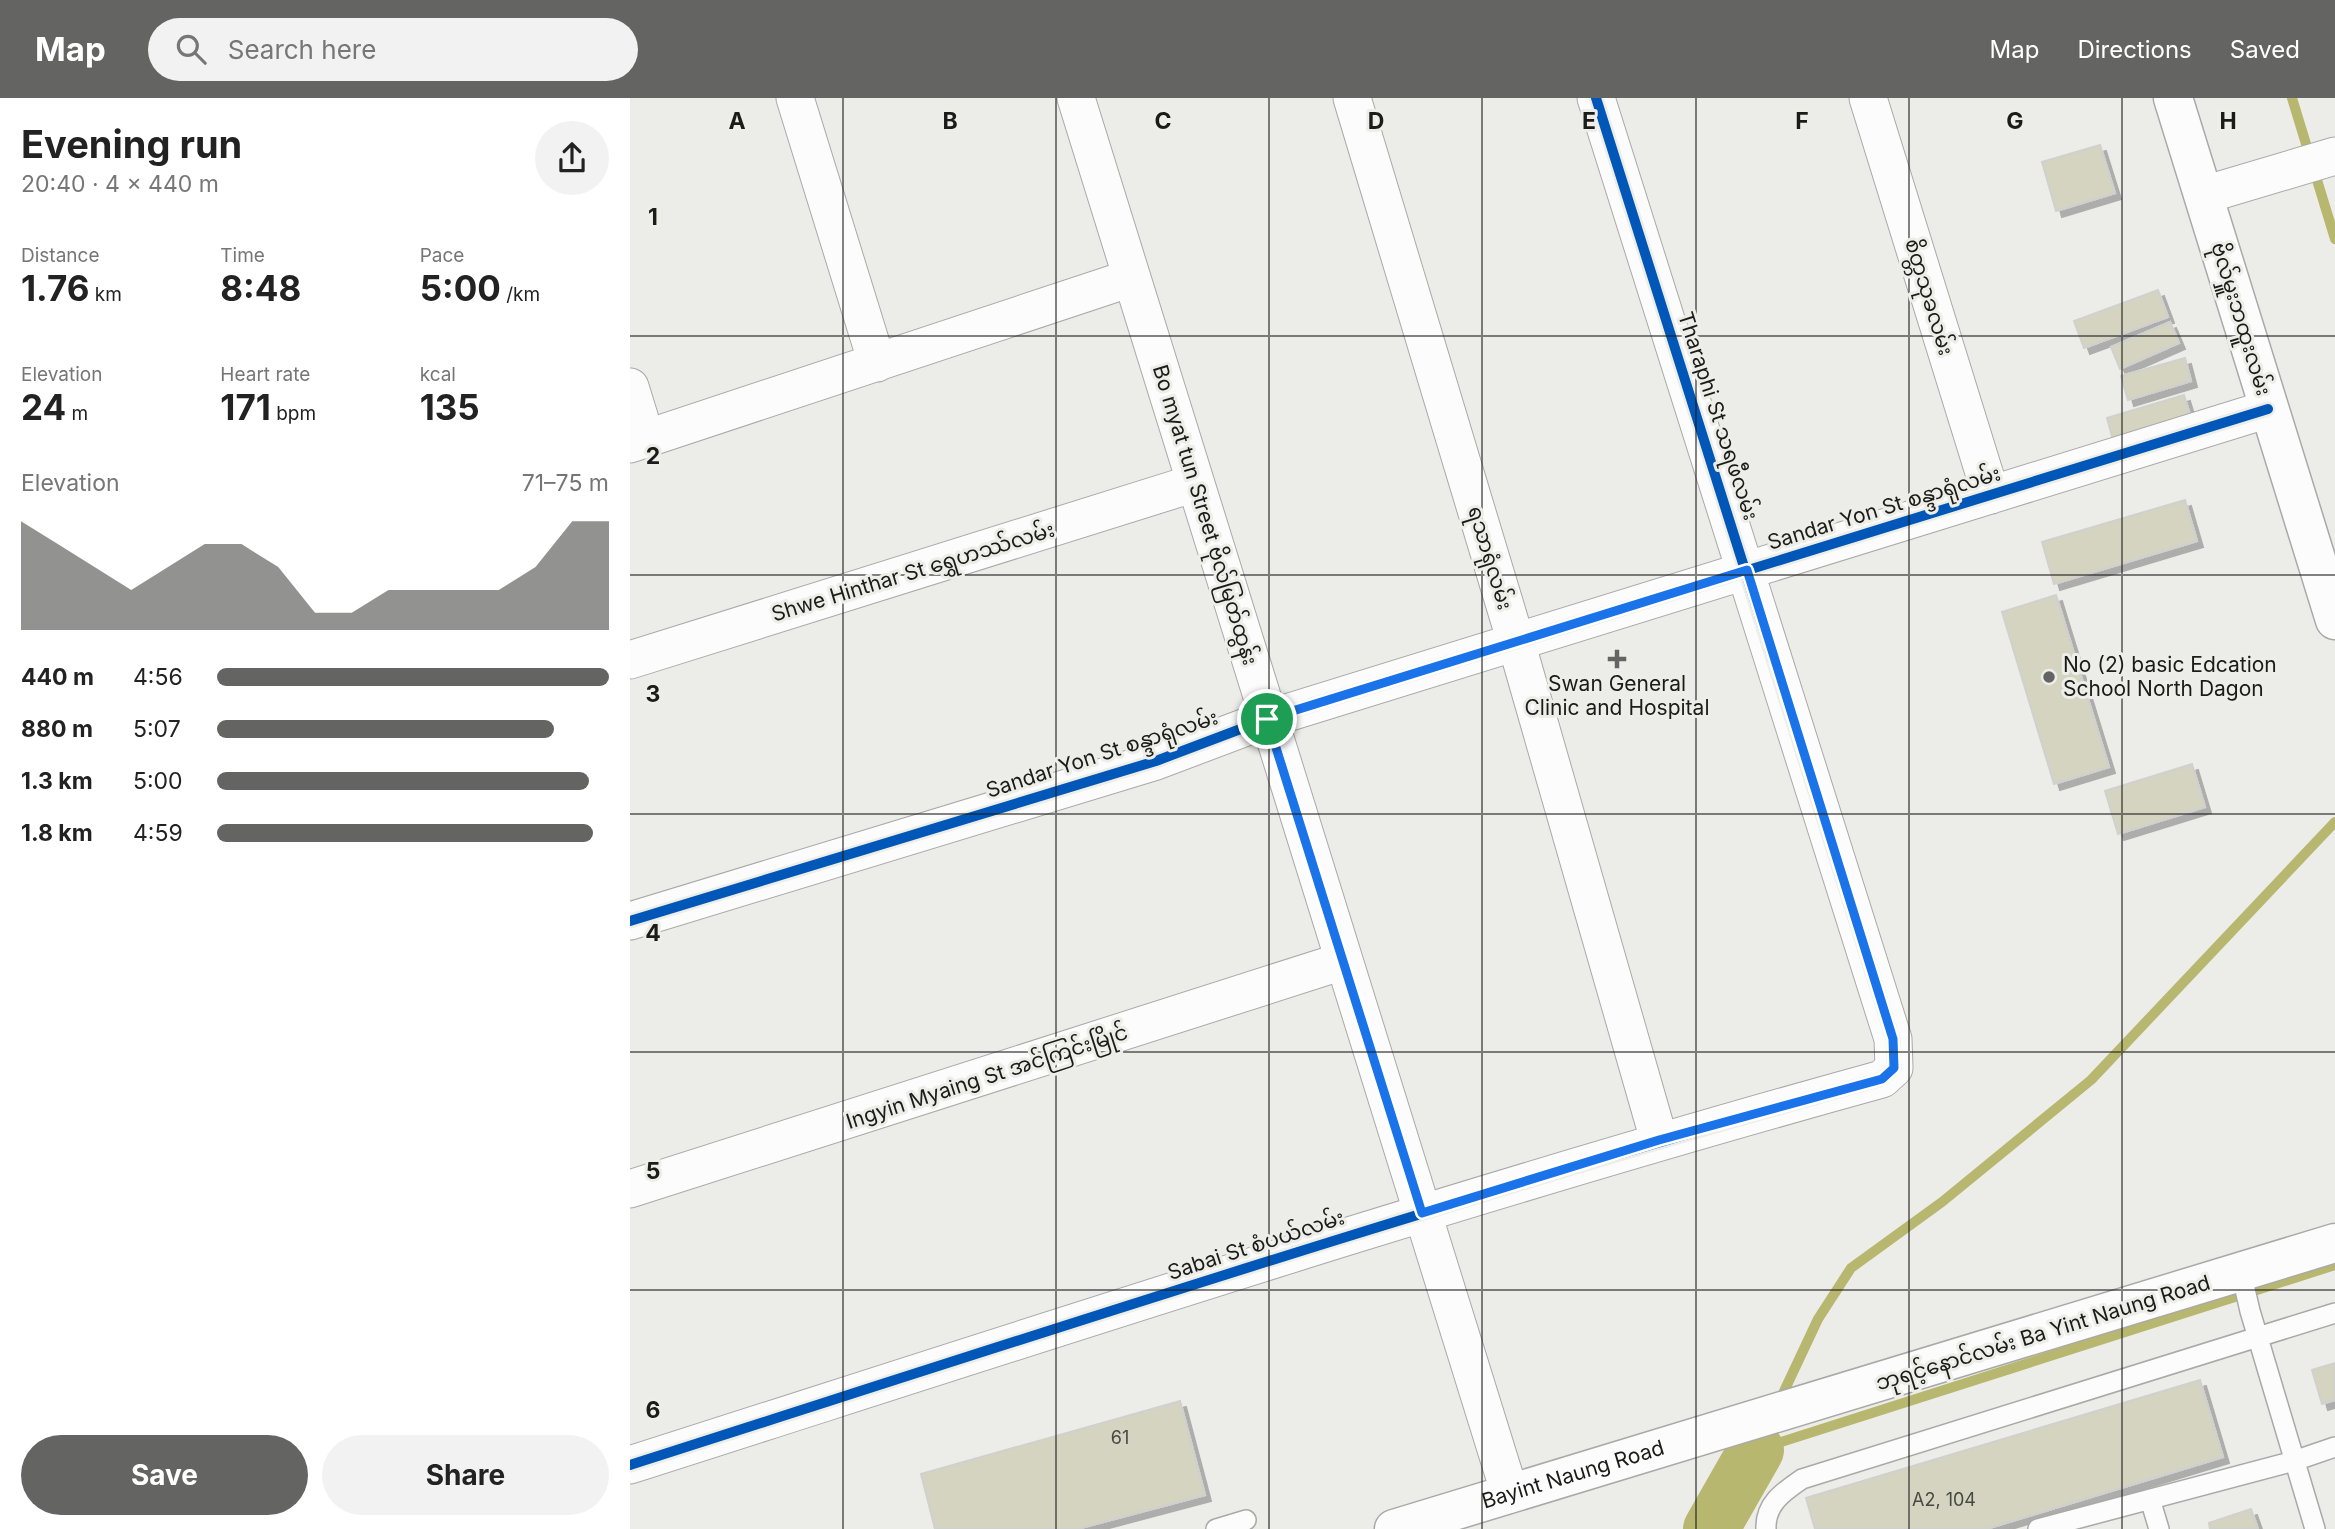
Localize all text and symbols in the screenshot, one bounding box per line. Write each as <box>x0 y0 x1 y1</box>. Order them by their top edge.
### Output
search box <box>148 18 638 81</box>
text: Map <box>35 29 106 69</box>
icon: search <box>172 30 210 68</box>
text: Search here <box>228 34 376 65</box>
text: Map <box>1990 35 2039 64</box>
text: Directions <box>2077 35 2192 64</box>
text: Saved <box>2230 35 2300 64</box>
text: A <box>728 107 746 135</box>
text: B <box>942 107 958 135</box>
text: C <box>1154 107 1172 135</box>
text: D <box>1368 107 1384 135</box>
text: E <box>1582 107 1596 135</box>
text: F <box>1795 107 1809 135</box>
text: G <box>2006 107 2024 135</box>
text: H <box>2219 107 2237 135</box>
text: Evening run <box>21 121 242 167</box>
button: share <box>535 121 609 195</box>
text: 20:40 · 4 × 440 m <box>21 170 219 198</box>
text: 1 <box>648 203 658 231</box>
street label: စိတ္တသုခလမ်း <box>1895 235 1962 360</box>
street label: ဗိုလ်မှူးဘထူးလမ်း <box>2202 238 2280 400</box>
text: Distance <box>21 244 99 267</box>
text: Time <box>220 244 265 267</box>
text: Pace <box>420 244 464 267</box>
text: 1.76 <box>21 267 89 309</box>
text: 8:48 <box>220 267 301 309</box>
text: 5:00 <box>420 267 501 309</box>
text: km <box>89 283 122 306</box>
text: /km <box>501 283 540 306</box>
street label: Tharaphi St သရဖီလမ်း <box>1668 308 1767 525</box>
street label: Bo myat tun Street ဗိုလ်မြတ်ထွန်း <box>1143 361 1266 669</box>
text: Elevation <box>21 363 102 386</box>
text: Heart rate <box>220 363 310 386</box>
text: kcal <box>420 363 456 386</box>
text: 24 <box>21 386 66 428</box>
text: 171 <box>220 386 271 428</box>
text: 135 <box>420 386 480 428</box>
text: m <box>66 402 88 425</box>
text: bpm <box>271 402 316 425</box>
text: 2 <box>646 442 660 470</box>
street label: Sandar Yon St စန္ဒာရုံလမ်း <box>1763 457 2005 560</box>
text: Elevation <box>21 469 120 497</box>
text: 71–75 m <box>522 469 609 497</box>
street label: ရသာရုံလမ်း <box>1458 502 1521 614</box>
street label: Shwe Hinthar St ရွှေဟဿ်လမ်း <box>767 514 1059 631</box>
marker: Swan General Clinic and Hospital <box>1607 649 1627 669</box>
place label: No (2) basic Edcation School North Dagon <box>2063 652 2277 701</box>
text: 440 m <box>21 663 94 691</box>
text: 4:56 <box>133 663 183 691</box>
marker: No (2) basic Edcation School North Dagon <box>2041 669 2057 685</box>
place label: Swan General Clinic and Hospital <box>1525 671 1709 720</box>
text: 3 <box>646 680 660 708</box>
pin <box>1237 689 1297 749</box>
icon: arrive <box>1248 700 1286 738</box>
street label: Sandar Yon St စန္ဒာရုံလမ်း <box>982 701 1223 808</box>
text: 880 m <box>21 715 93 743</box>
text: 5:07 <box>133 715 181 743</box>
text: 1.3 km <box>21 767 93 795</box>
text: 5:00 <box>133 767 183 795</box>
text: 1.8 km <box>21 819 93 847</box>
text: 4:59 <box>133 819 183 847</box>
text: 4 <box>645 919 661 947</box>
street label: Ingyin Myaing St အင်ကြင်းမြိုင် <box>842 1016 1132 1139</box>
text: 5 <box>646 1157 660 1185</box>
street label: Sabai St စံပယ်လမ်း <box>1163 1201 1347 1285</box>
street label: ဘုရင့်နောင်လမ်း Ba Yint Naung Road <box>1872 1267 2214 1400</box>
text: 6 <box>646 1396 660 1424</box>
house number: 61 <box>1111 1427 1129 1448</box>
button: Save <box>21 1435 308 1515</box>
button: Share <box>322 1435 609 1515</box>
street label: Bayint Naung Road <box>1479 1435 1667 1514</box>
house number: A2, 104 <box>1912 1489 1976 1510</box>

